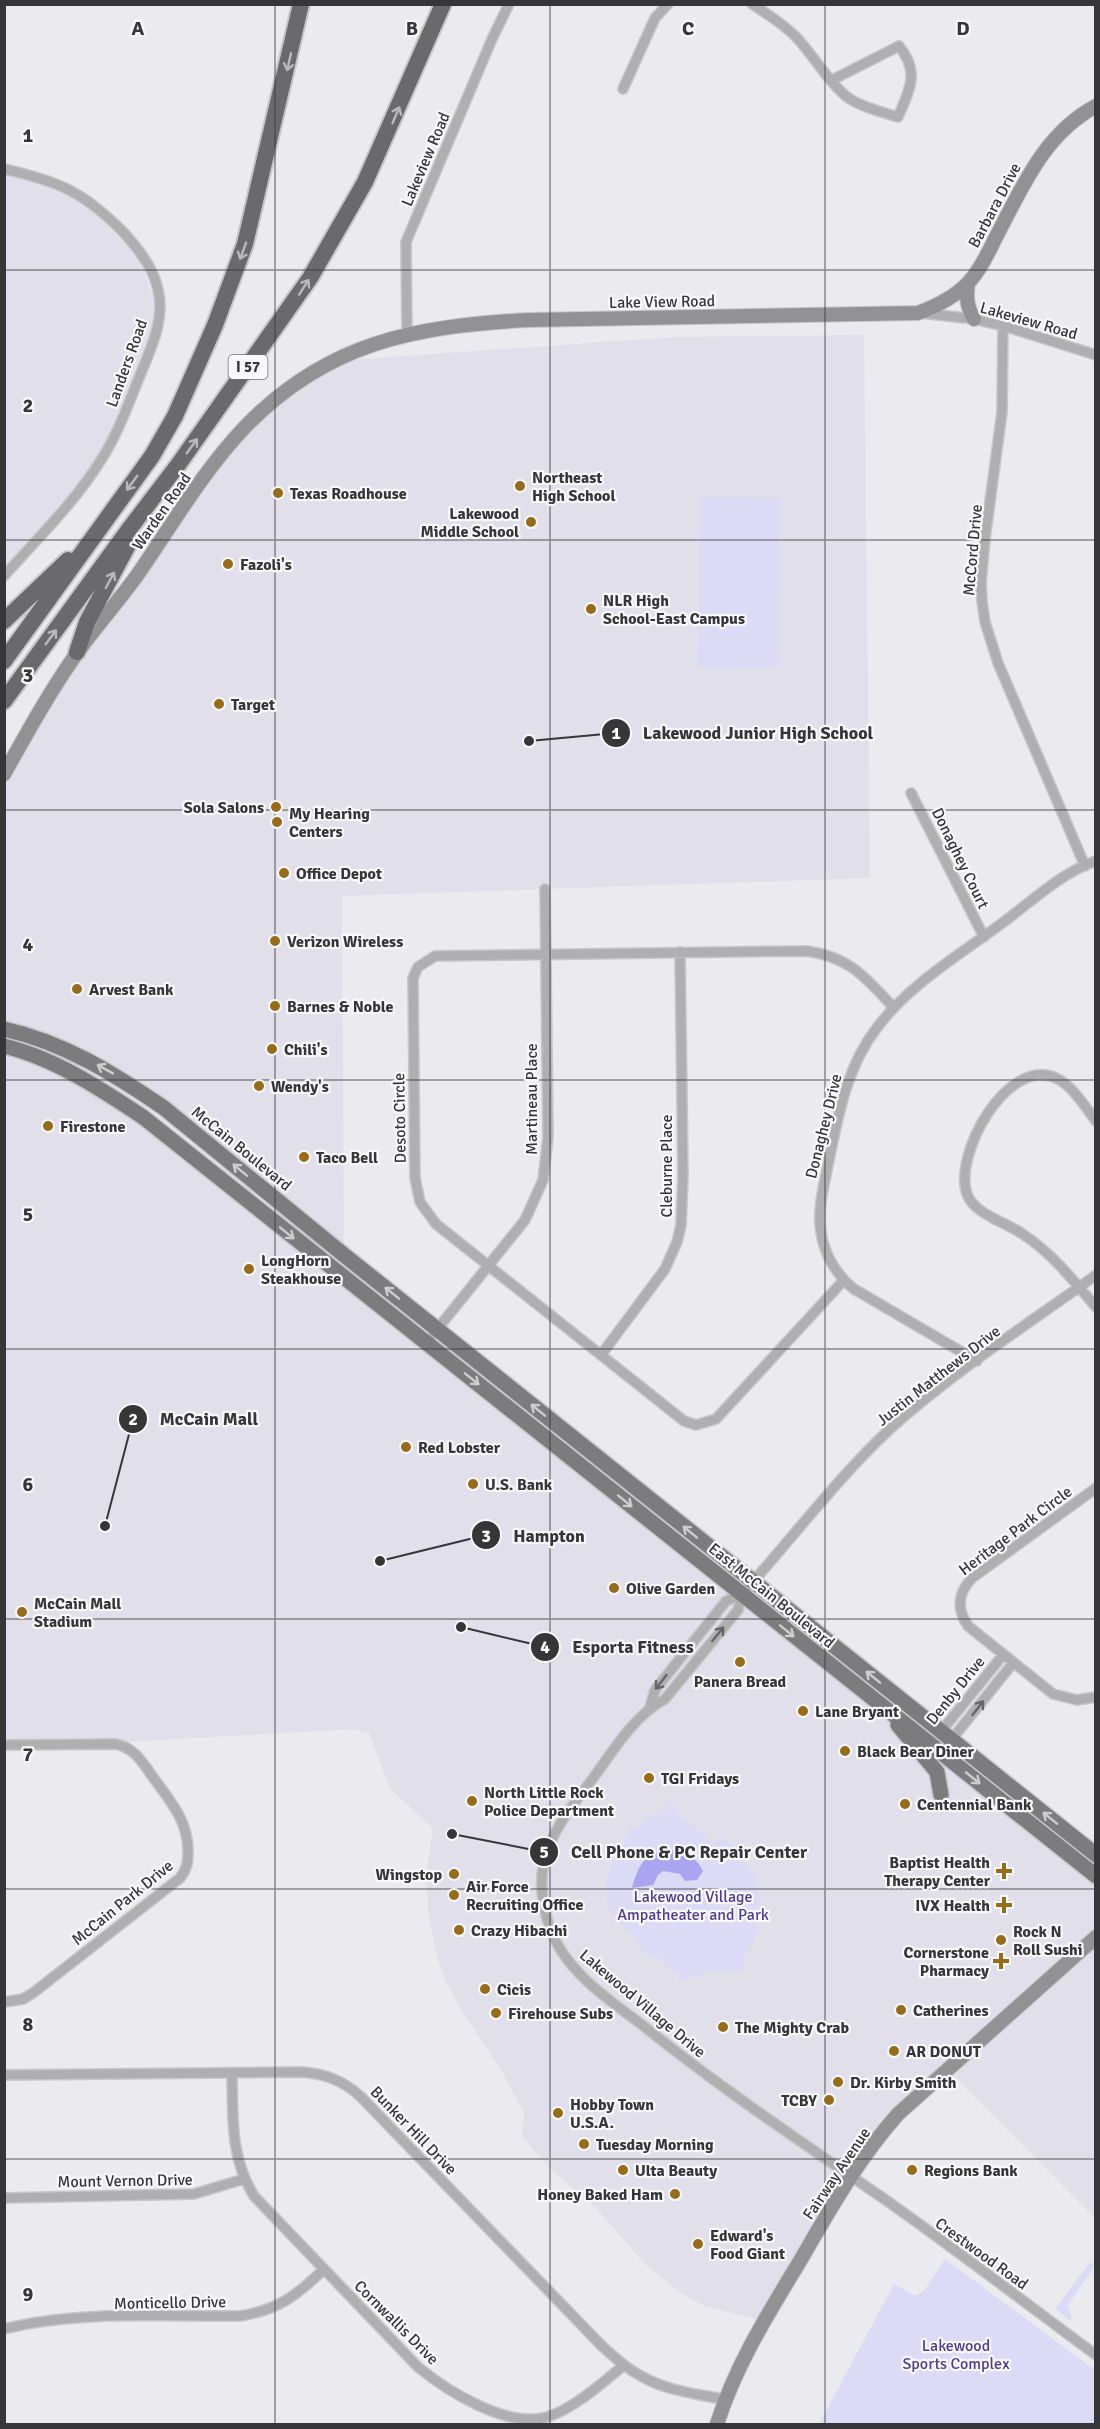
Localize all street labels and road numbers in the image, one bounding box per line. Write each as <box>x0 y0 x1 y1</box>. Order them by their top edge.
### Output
street label: Lakeview Road <box>397 109 455 210</box>
street label: Barbara Drive <box>964 160 1026 251</box>
street label: Lake View Road <box>609 291 715 313</box>
street label: Lakeview Road <box>978 298 1080 344</box>
street label: Landers Road <box>102 317 152 410</box>
road number: I 57 <box>228 355 268 379</box>
street label: Warden Road <box>128 469 196 554</box>
street label: McCord Drive <box>959 503 987 597</box>
street label: Donaghey Court <box>927 805 993 913</box>
street label: Martineau Place <box>522 1043 542 1155</box>
street label: Donaghey Drive <box>801 1072 847 1181</box>
street label: Desoto Circle <box>389 1073 411 1163</box>
street label: McCain Boulevard <box>187 1102 296 1195</box>
street label: Cleburne Place <box>657 1115 677 1217</box>
street label: Justin Matthews Drive <box>873 1321 1005 1430</box>
street label: Heritage Park Circle <box>955 1482 1076 1580</box>
street label: East McCain Boulevard <box>704 1539 839 1653</box>
street label: Denby Drive <box>922 1652 989 1729</box>
street label: McCain Park Drive <box>68 1856 177 1950</box>
street label: Lakewood Village Drive <box>575 1945 709 2062</box>
street label: Bunker Hill Drive <box>366 2082 461 2179</box>
street label: Fairway Avenue <box>799 2124 875 2223</box>
street label: Mount Vernon Drive <box>57 2170 193 2192</box>
street label: Crestwood Road <box>931 2213 1032 2294</box>
street label: Cornwallis Drive <box>350 2276 443 2369</box>
street label: Monticello Drive <box>114 2292 226 2314</box>

